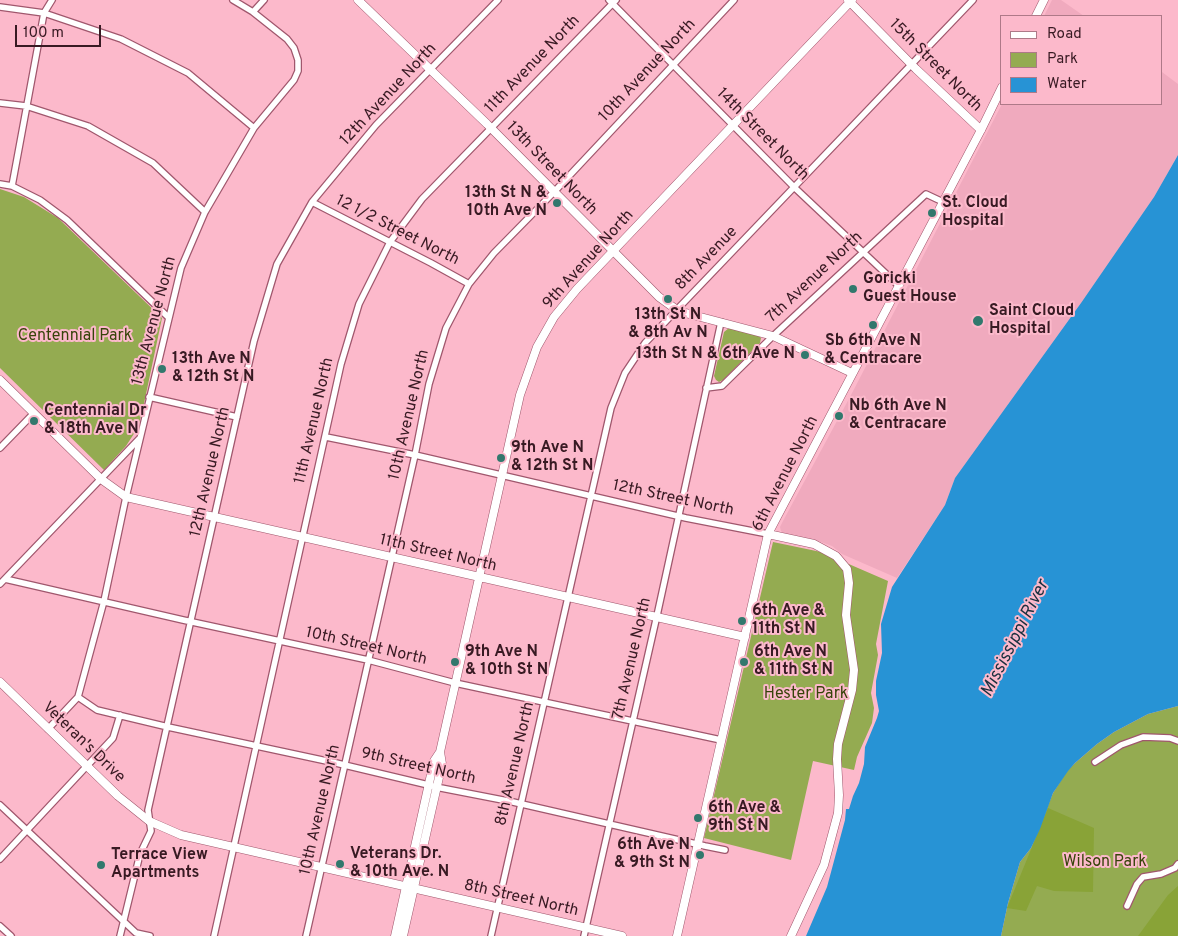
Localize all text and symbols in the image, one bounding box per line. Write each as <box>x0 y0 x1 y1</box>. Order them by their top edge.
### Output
street label: 11th Avenue North <box>481 12 585 118</box>
scale bar <box>18 15 104 47</box>
legend <box>1000 15 1163 105</box>
street label: 10th Avenue North <box>595 16 701 126</box>
street label: 15th Street North <box>885 16 985 116</box>
text: 100 m <box>23 24 64 43</box>
text: Road <box>1047 25 1082 44</box>
street label: 12th Avenue North <box>337 40 441 150</box>
text: Park <box>1047 50 1078 69</box>
text: Water <box>1047 75 1086 94</box>
street label: 14th Street North <box>712 85 812 185</box>
street label: 13th Street North <box>501 118 601 220</box>
place label: 13th St N & 10th Ave N <box>465 184 547 222</box>
street label: 12 1/2 Street North <box>332 192 462 270</box>
place label: St. Cloud Hospital <box>942 194 1008 232</box>
marker: 13th St N & 10th Ave N <box>551 197 563 209</box>
street label: 9th Avenue North <box>539 206 639 314</box>
marker: St. Cloud Hospital <box>926 207 938 219</box>
street label: 8th Avenue <box>672 223 742 295</box>
street label: 7th Avenue North <box>763 228 867 328</box>
street label: 13th Avenue North <box>129 255 181 387</box>
place label: Goricki Guest House <box>863 270 957 308</box>
marker: Goricki Guest House <box>847 283 859 295</box>
marker: 13th St N & 8th Av N <box>662 293 674 305</box>
place label: Saint Cloud Hospital <box>989 302 1074 340</box>
place label: 13th St N & 8th Av N <box>628 306 708 344</box>
marker: Saint Cloud Hospital <box>971 314 985 328</box>
marker: Sb 6th Ave N & Centracare <box>867 319 879 331</box>
park label: Centennial Park <box>18 327 132 347</box>
place label: Sb 6th Ave N & Centracare <box>824 332 922 370</box>
place label: 13th St N & 6th Ave N <box>636 345 795 365</box>
street label: 10th Avenue North <box>386 348 434 482</box>
marker: 13th St N & 6th Ave N <box>799 349 811 361</box>
place label: 13th Ave N & 12th St N <box>172 350 254 388</box>
street label: 11th Avenue North <box>291 356 339 486</box>
marker: 13th Ave N & 12th St N <box>156 363 168 375</box>
place label: Nb 6th Ave N & Centracare <box>849 397 947 435</box>
place label: Centennial Dr & 18th Ave N <box>44 402 147 440</box>
street label: 12th Avenue North <box>187 405 235 539</box>
marker: Nb 6th Ave N & Centracare <box>833 410 845 422</box>
street label: 6th Avenue North <box>749 413 823 535</box>
marker: Centennial Dr & 18th Ave N <box>28 415 40 427</box>
place label: 9th Ave N & 12th St N <box>511 439 593 477</box>
marker: 9th Ave N & 12th St N <box>495 452 507 464</box>
street label: 12th Street North <box>611 477 735 521</box>
street label: 11th Street North <box>378 531 498 577</box>
water label: Mississippi River <box>977 577 1055 701</box>
street label: 7th Avenue North <box>610 596 656 722</box>
place label: 6th Ave & 11th St N <box>752 602 825 640</box>
marker: 6th Ave & 11th St N <box>736 615 748 627</box>
street label: 10th Street North <box>303 624 429 670</box>
place label: 9th Ave N & 10th St N <box>465 643 548 681</box>
place label: 6th Ave N & 11th St N <box>754 643 833 681</box>
marker: 9th Ave N & 10th St N <box>449 656 461 668</box>
marker: 6th Ave N & 11th St N <box>738 656 750 668</box>
park label: Hester Park <box>764 685 848 705</box>
street label: Veteran's Drive <box>37 699 129 787</box>
street label: 8th Avenue North <box>492 700 540 828</box>
street label: 10th Avenue North <box>297 743 345 877</box>
street label: 9th Street North <box>359 744 477 790</box>
place label: 6th Ave & 9th St N <box>708 799 781 837</box>
marker: 6th Ave & 9th St N <box>692 812 704 824</box>
place label: 6th Ave N & 9th St N <box>614 836 690 874</box>
place label: Veterans Dr. & 10th Ave. N <box>350 845 449 883</box>
place label: Terrace View Apartments <box>111 846 208 884</box>
marker: 6th Ave N & 9th St N <box>694 849 706 861</box>
park label: Wilson Park <box>1063 853 1147 873</box>
marker: Veterans Dr. & 10th Ave. N <box>334 858 346 870</box>
marker: Terrace View Apartments <box>95 859 107 871</box>
street label: 8th Street North <box>462 876 580 922</box>

